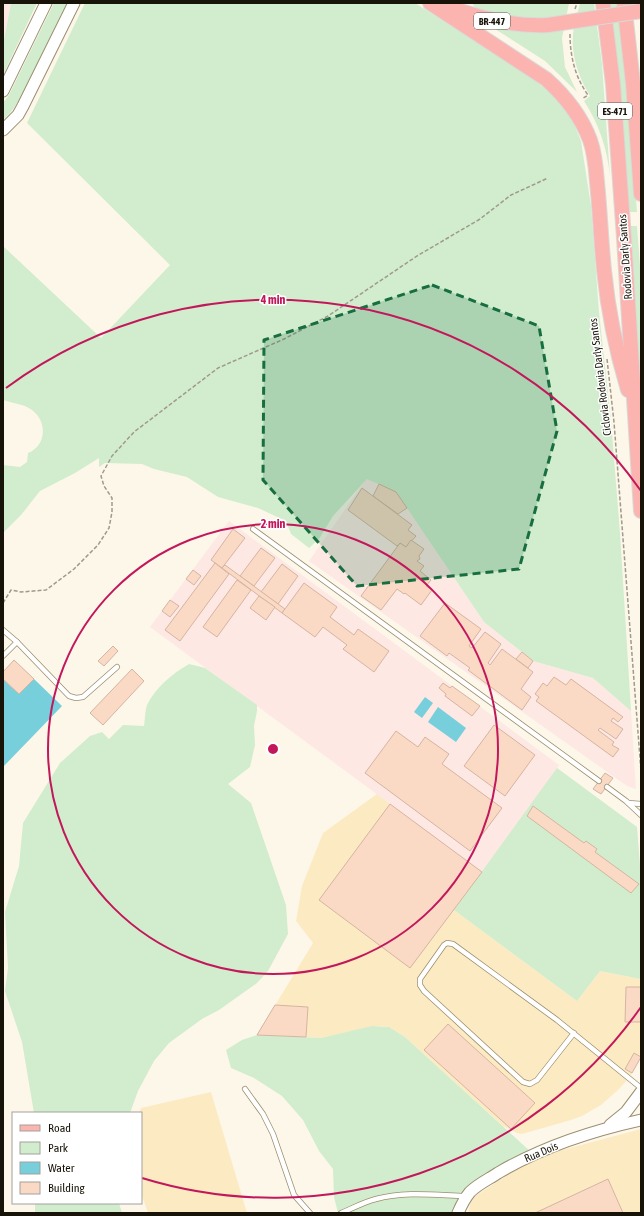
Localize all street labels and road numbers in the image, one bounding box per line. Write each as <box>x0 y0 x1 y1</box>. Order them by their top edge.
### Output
road number: BR-447 <box>474 13 510 29</box>
road number: ES-471 <box>598 103 632 119</box>
street label: Rodovia Darly Santos <box>616 214 634 300</box>
street label: Ciclovia Rodovia Darly Santos <box>587 317 613 436</box>
street label: Rua Dois <box>522 1140 560 1164</box>

